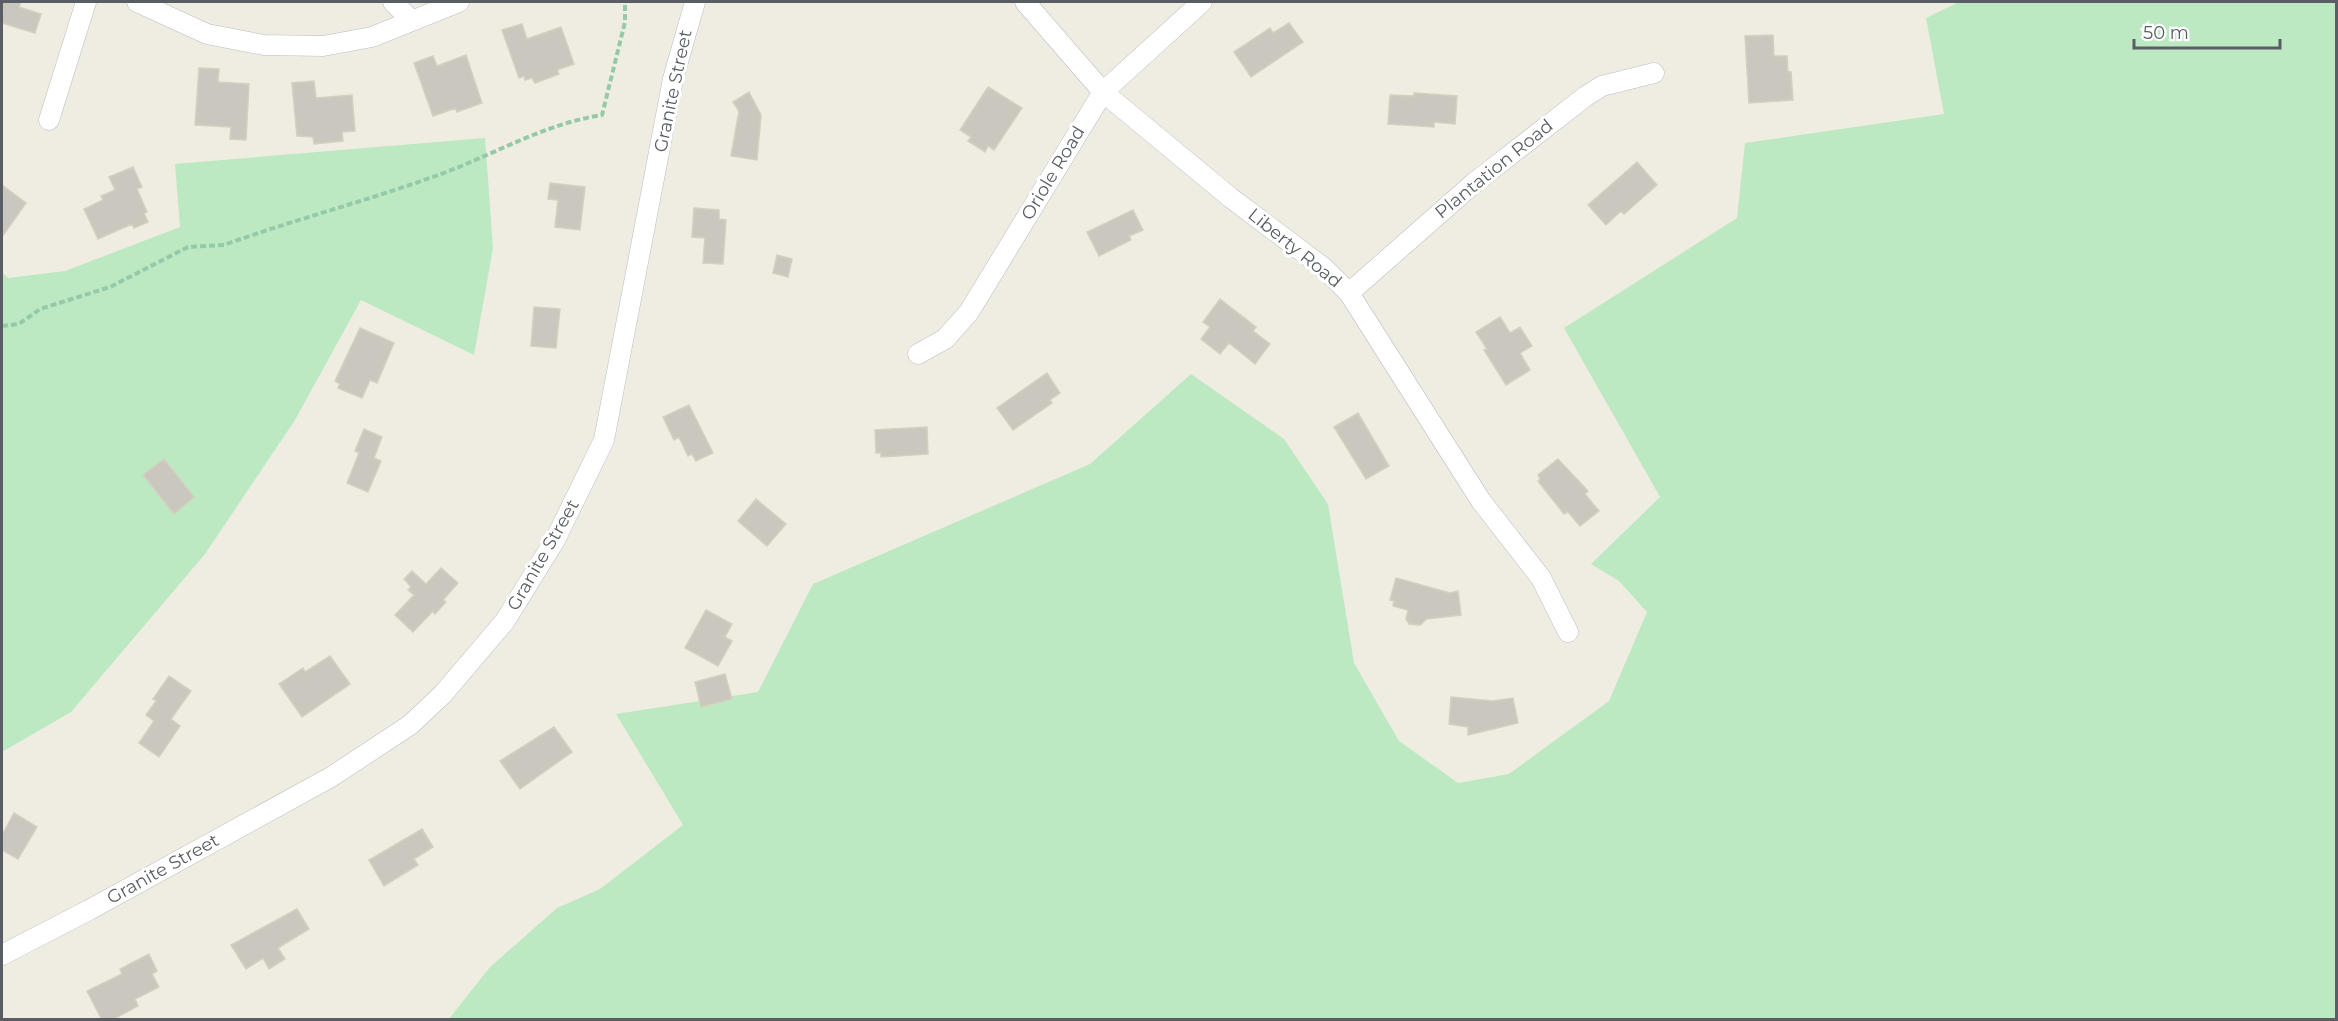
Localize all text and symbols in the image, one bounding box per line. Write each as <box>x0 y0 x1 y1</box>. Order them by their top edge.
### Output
scale bar <box>2134 12 2280 50</box>
text: 50 m <box>2143 22 2189 44</box>
street label: Granite Street <box>649 28 697 154</box>
street label: Plantation Road <box>1431 115 1557 223</box>
street label: Oriole Road <box>1016 122 1090 224</box>
street label: Liberty Road <box>1244 204 1346 292</box>
street label: Granite Street <box>502 495 584 615</box>
street label: Granite Street <box>103 829 223 909</box>

